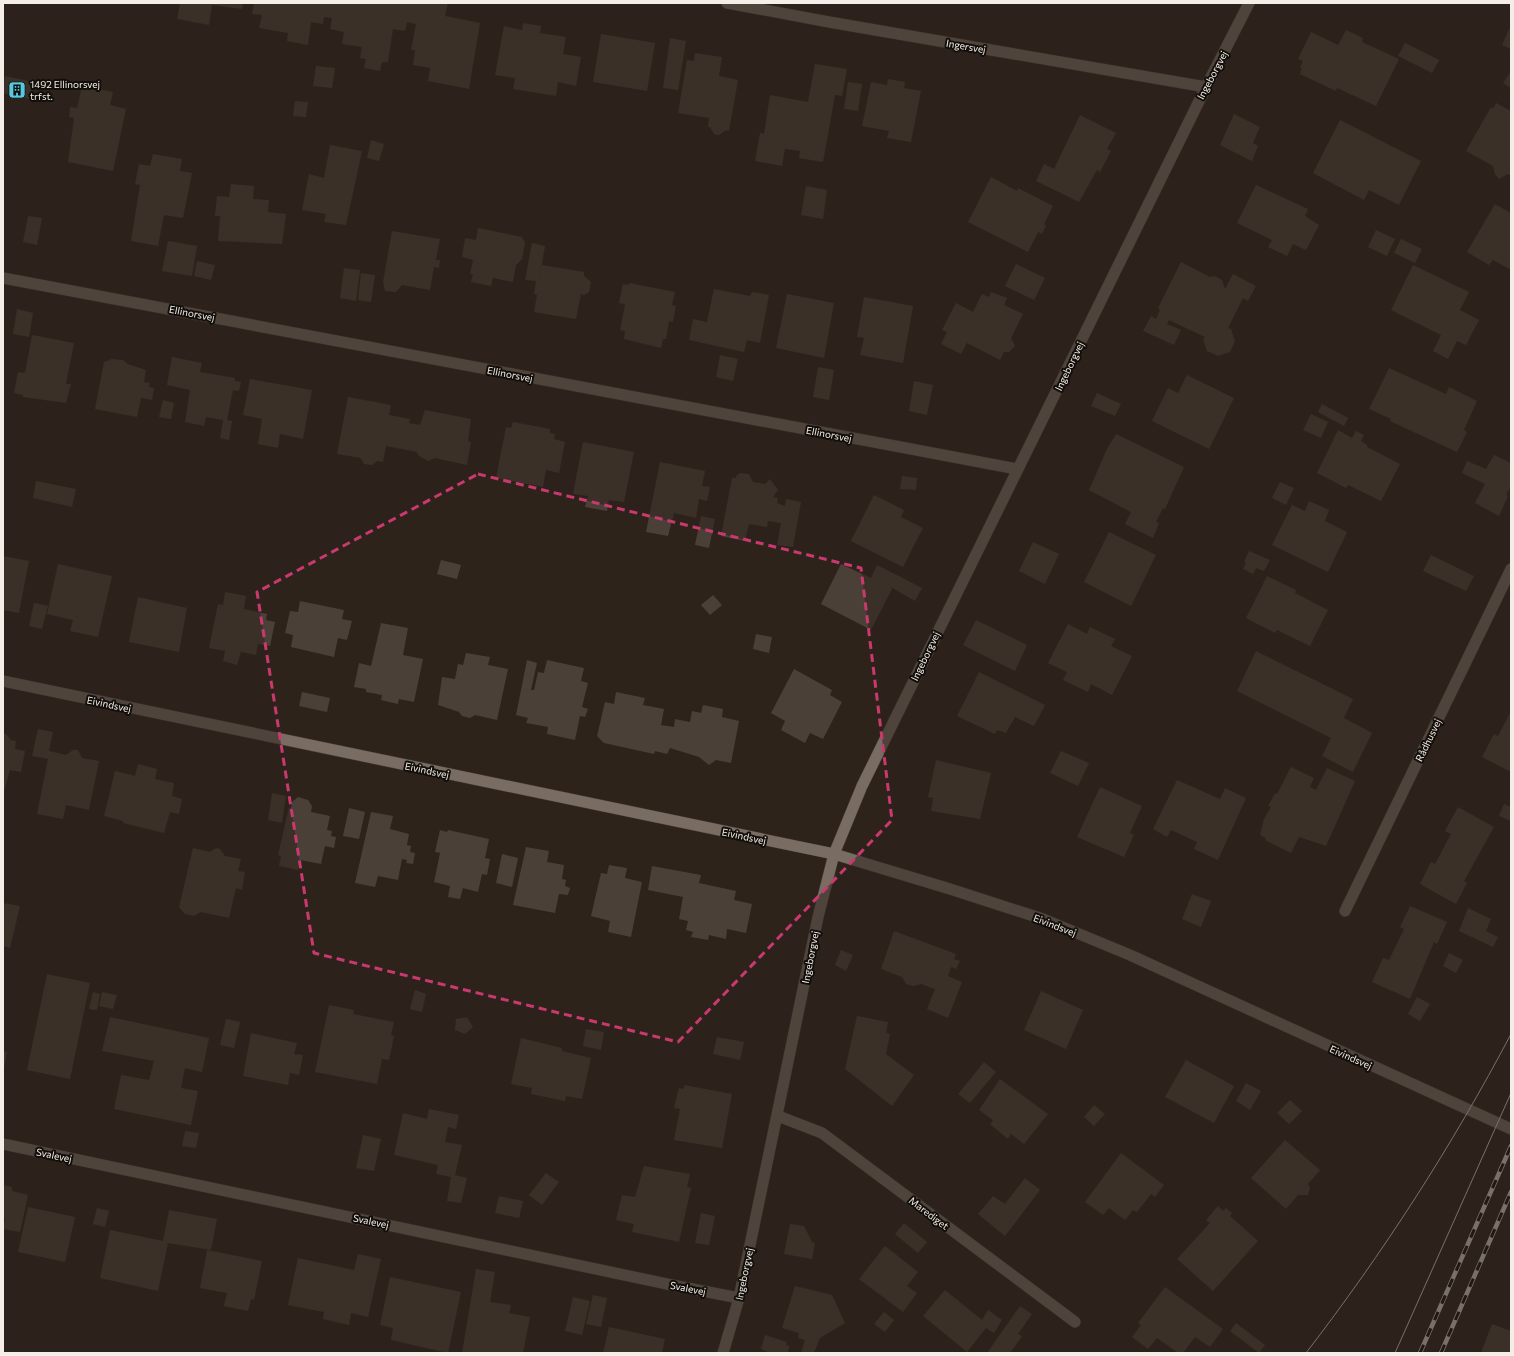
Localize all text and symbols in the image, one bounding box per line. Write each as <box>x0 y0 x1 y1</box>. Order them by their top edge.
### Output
street label: Ingersvej <box>945 37 987 55</box>
street label: Ingeborgvej <box>1194 49 1230 101</box>
place label: 1492 Ellinorsvej trfst. <box>30 78 100 102</box>
building icon: 1492 Ellinorsvej trfst. <box>7 80 27 100</box>
street label: Ellinorsvej <box>168 303 216 323</box>
street label: Ingeborgvej <box>1052 339 1086 393</box>
street label: Ellinorsvej <box>486 364 534 384</box>
street label: Ellinorsvej <box>805 424 853 444</box>
street label: Ingeborgvej <box>908 629 942 683</box>
street label: Eivindsvej <box>86 693 132 715</box>
street label: Rådhusvej <box>1412 717 1444 763</box>
street label: Eivindsvej <box>404 759 450 781</box>
street label: Eivindsvej <box>721 825 767 847</box>
street label: Eivindsvej <box>1032 911 1078 939</box>
street label: Ingeborgvej <box>799 930 821 984</box>
street label: Eivindsvej <box>1328 1042 1374 1072</box>
street label: Svalevej <box>35 1145 73 1165</box>
street label: Marediget <box>907 1194 951 1232</box>
street label: Svalevej <box>352 1211 390 1231</box>
street label: Ingeborgvej <box>733 1247 755 1301</box>
street label: Svalevej <box>669 1279 707 1297</box>

